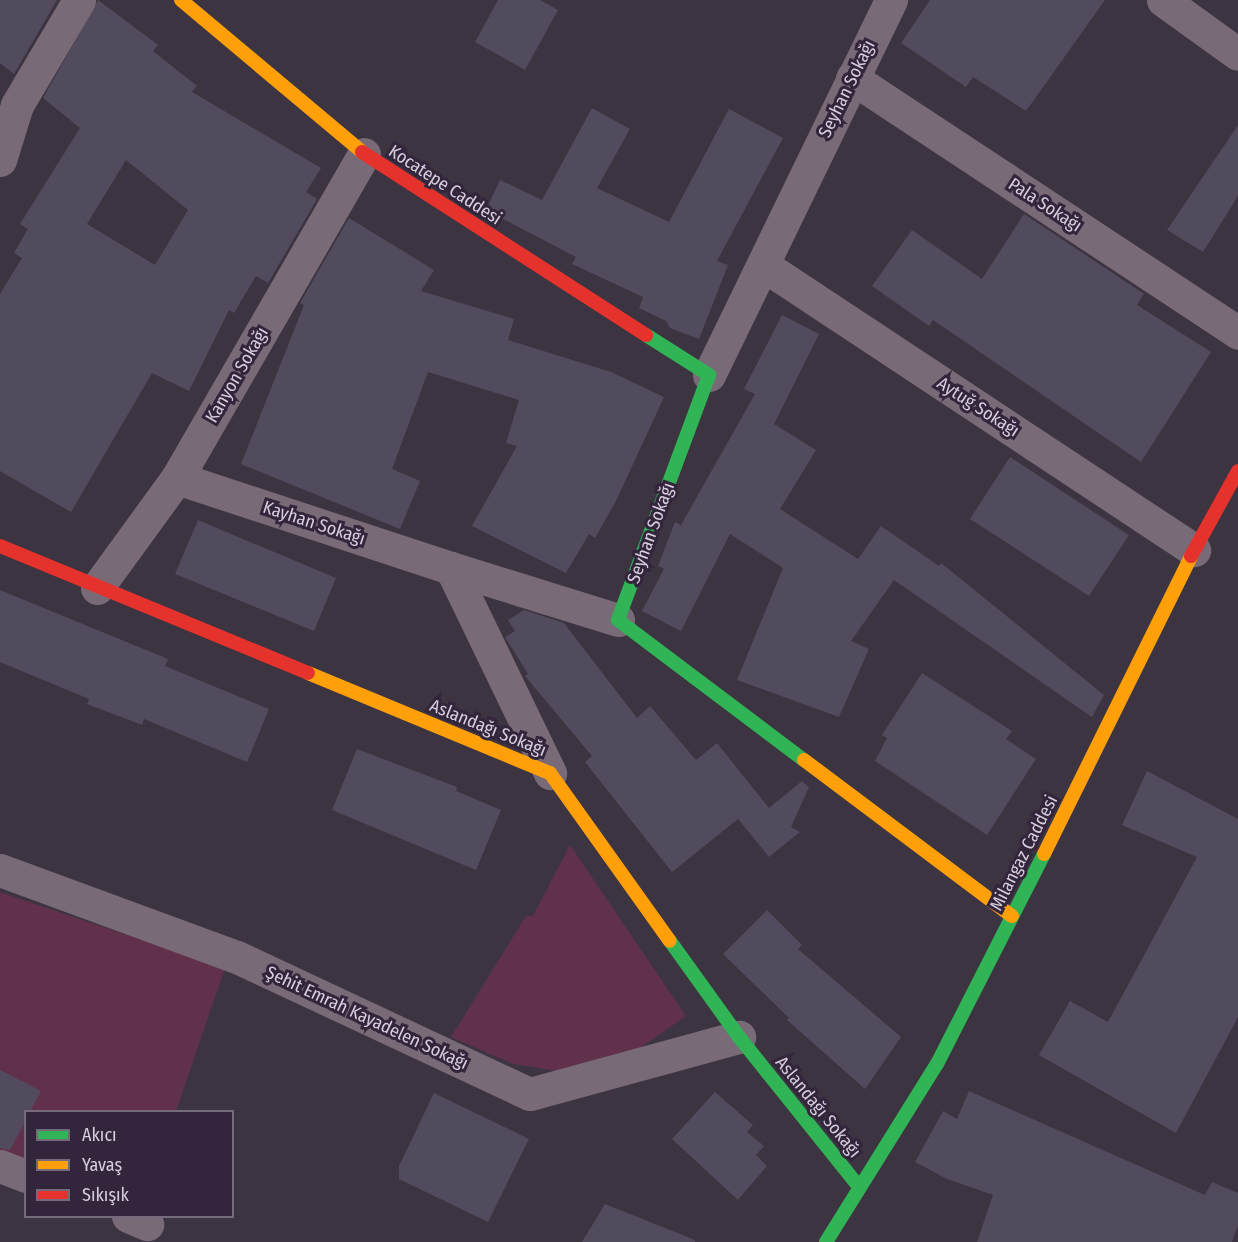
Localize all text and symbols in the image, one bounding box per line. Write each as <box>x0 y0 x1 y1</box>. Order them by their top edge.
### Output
street label: Seyhan Sokağı <box>814 37 880 141</box>
street label: Kocatepe Caddesi <box>384 140 506 230</box>
street label: Pala Sokağı <box>1004 173 1086 237</box>
street label: Kanyon Sokağı <box>201 323 273 427</box>
street label: Aytuğ Sokağı <box>933 372 1023 442</box>
street label: Seyhan Sokağı <box>623 480 679 586</box>
street label: Kayhan Sokağı <box>260 496 368 550</box>
street label: Aslandağı Sokağı <box>427 695 549 761</box>
street label: Milangaz Caddesi <box>986 792 1062 914</box>
street label: Şehit Emrah Kayadelen Sokağı <box>262 962 472 1074</box>
street label: Aslandağı Sokağı <box>771 1052 865 1162</box>
legend <box>24 1110 234 1218</box>
text: Akıcı <box>82 1124 117 1146</box>
text: Yavaş <box>82 1154 122 1176</box>
text: Sıkışık <box>82 1184 129 1206</box>

